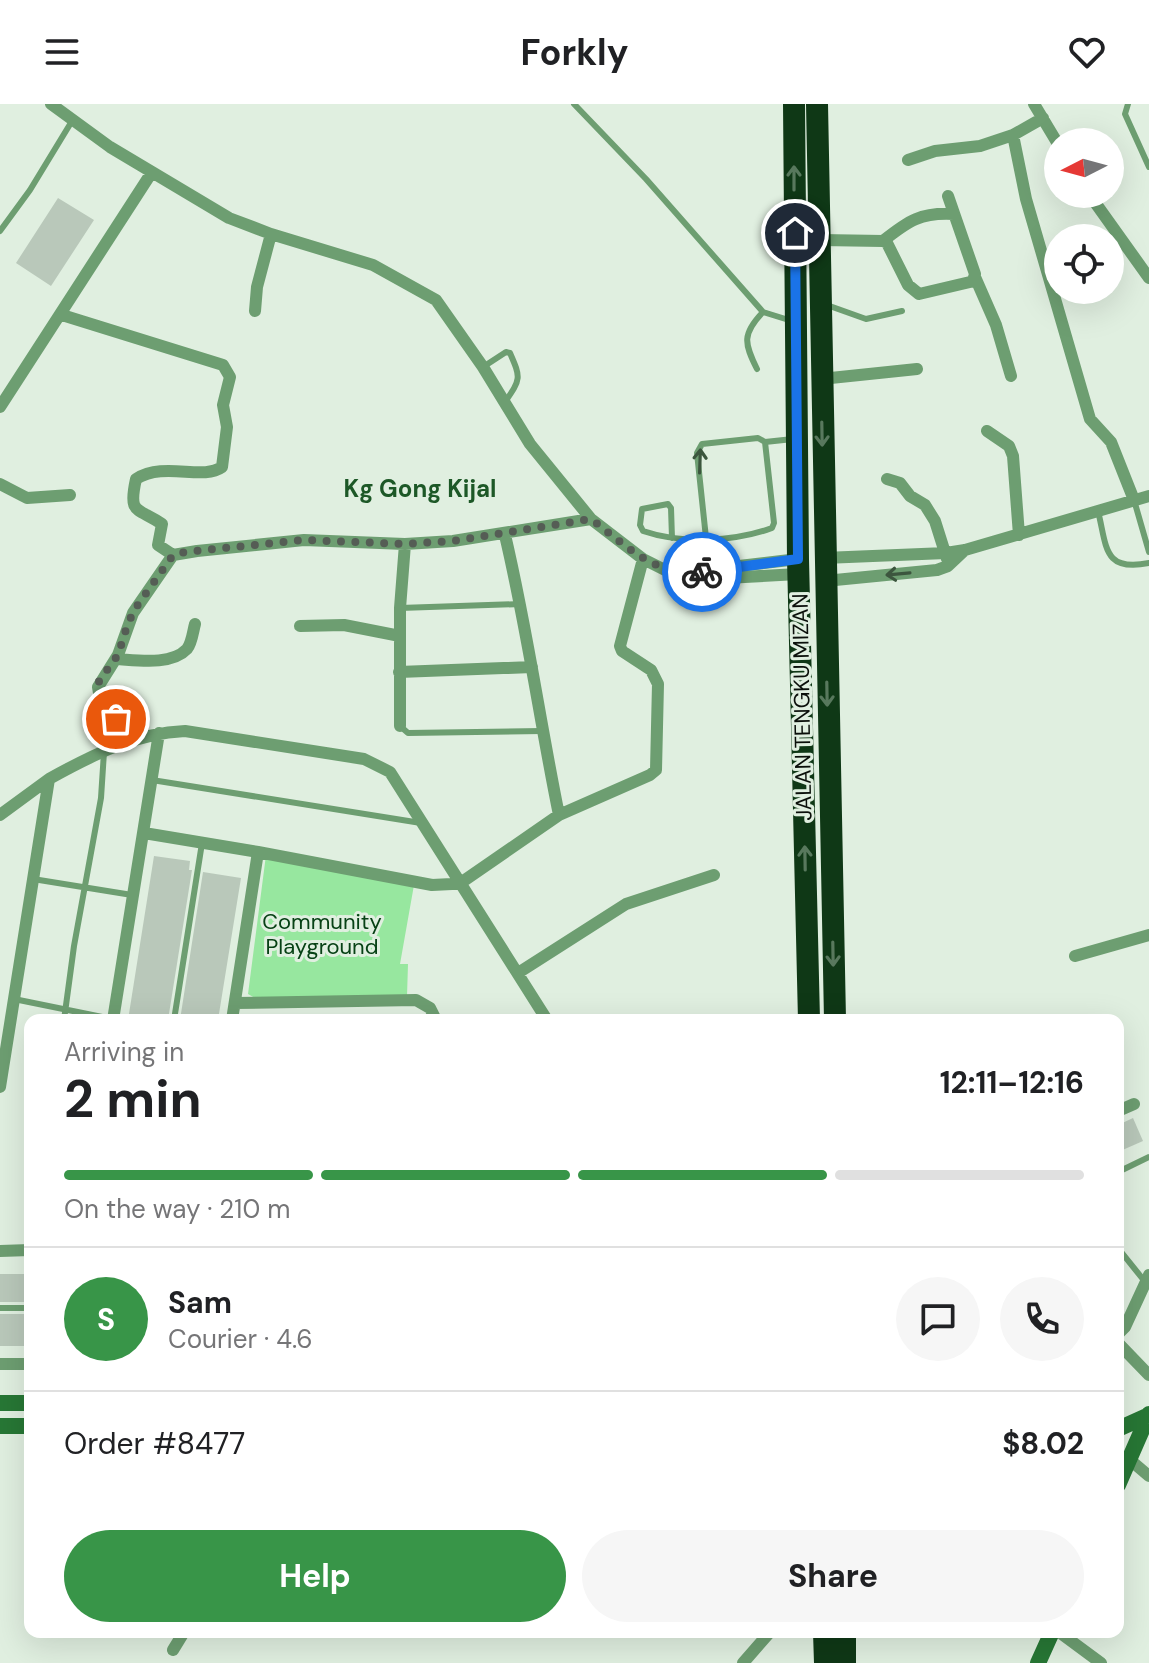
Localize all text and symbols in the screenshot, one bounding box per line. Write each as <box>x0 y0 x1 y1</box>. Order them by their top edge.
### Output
text: Forkly <box>521 29 628 76</box>
icon: menu <box>40 30 84 74</box>
icon: heart <box>1065 30 1109 74</box>
north arrow <box>1044 128 1124 208</box>
map controls <box>1044 128 1124 304</box>
one-way arrow <box>786 165 802 192</box>
pin <box>761 199 829 267</box>
icon: home <box>773 211 817 255</box>
button: locate <box>1044 224 1124 304</box>
one-way arrow <box>814 420 829 447</box>
one-way arrow <box>692 448 707 474</box>
district label: Kg Gong Kijal <box>344 473 496 504</box>
courier <box>662 532 742 612</box>
icon: bike <box>680 550 724 594</box>
one-way arrow <box>886 566 912 581</box>
street label: JALAN TENGKU MIZAN <box>786 593 818 821</box>
one-way arrow <box>820 680 835 707</box>
pin <box>82 685 150 753</box>
icon: bag <box>94 697 138 741</box>
one-way arrow <box>797 845 813 872</box>
park label: Community Playground <box>262 907 382 961</box>
one-way arrow <box>825 940 841 967</box>
text: Arriving in <box>64 1035 184 1069</box>
text: 12:11–12:16 <box>940 1063 1084 1102</box>
text: 2 min <box>64 1065 202 1133</box>
text: On the way · 210 m <box>64 1192 290 1226</box>
button: chat <box>896 1277 980 1361</box>
button: phone <box>1000 1277 1084 1361</box>
text: Sam <box>168 1283 232 1322</box>
text: S <box>97 1300 115 1339</box>
text: Courier · 4.6 <box>168 1322 313 1356</box>
text: Order #8477 <box>64 1424 245 1463</box>
text: $8.02 <box>1002 1424 1084 1463</box>
button: Help <box>64 1530 566 1622</box>
button: Share <box>582 1530 1084 1622</box>

